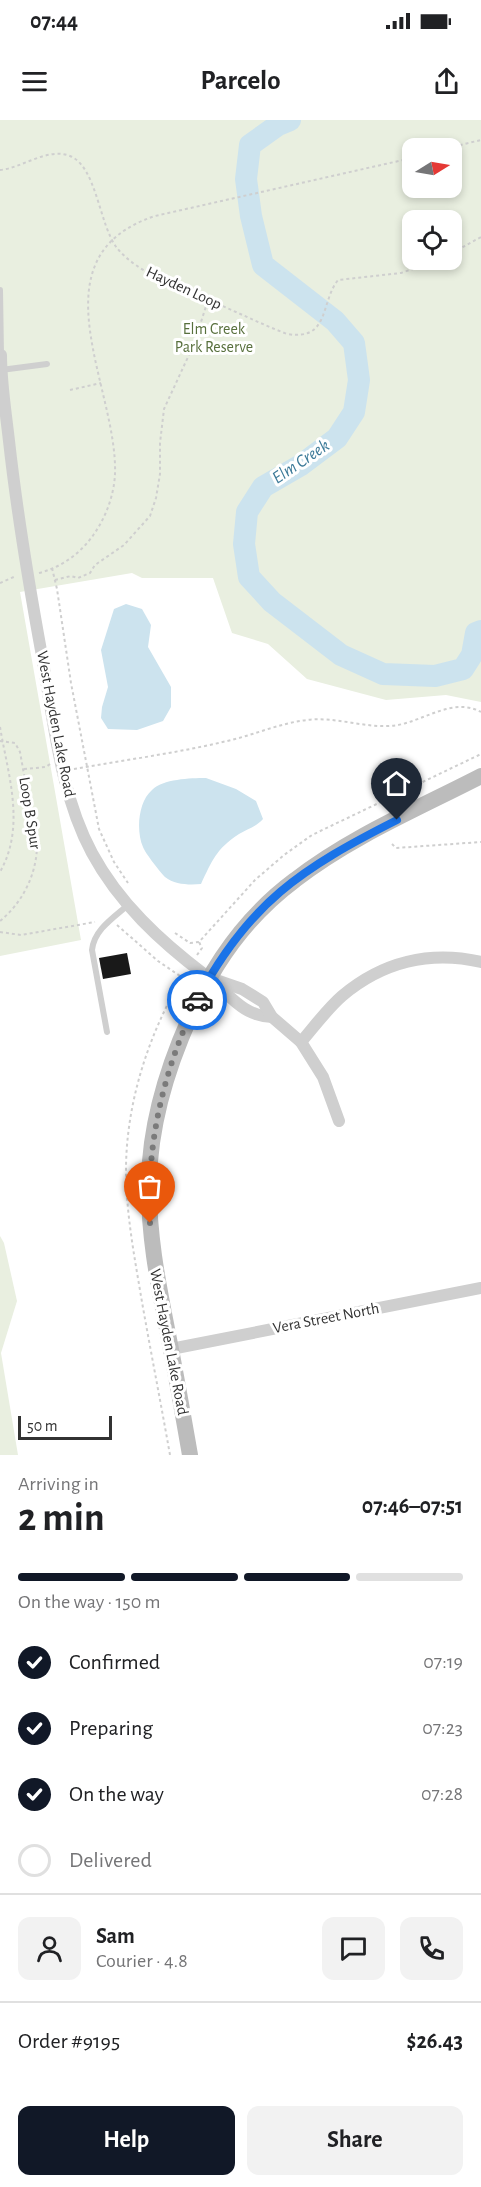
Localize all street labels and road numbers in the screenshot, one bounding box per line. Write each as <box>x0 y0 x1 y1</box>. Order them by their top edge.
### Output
street label: Hayden Loop <box>143 264 224 313</box>
street label: West Hayden Lake Road <box>33 650 78 799</box>
street label: Loop B Spur <box>16 776 44 851</box>
street label: West Hayden Lake Road <box>146 1268 191 1417</box>
street label: Vera Street North <box>271 1300 381 1336</box>

